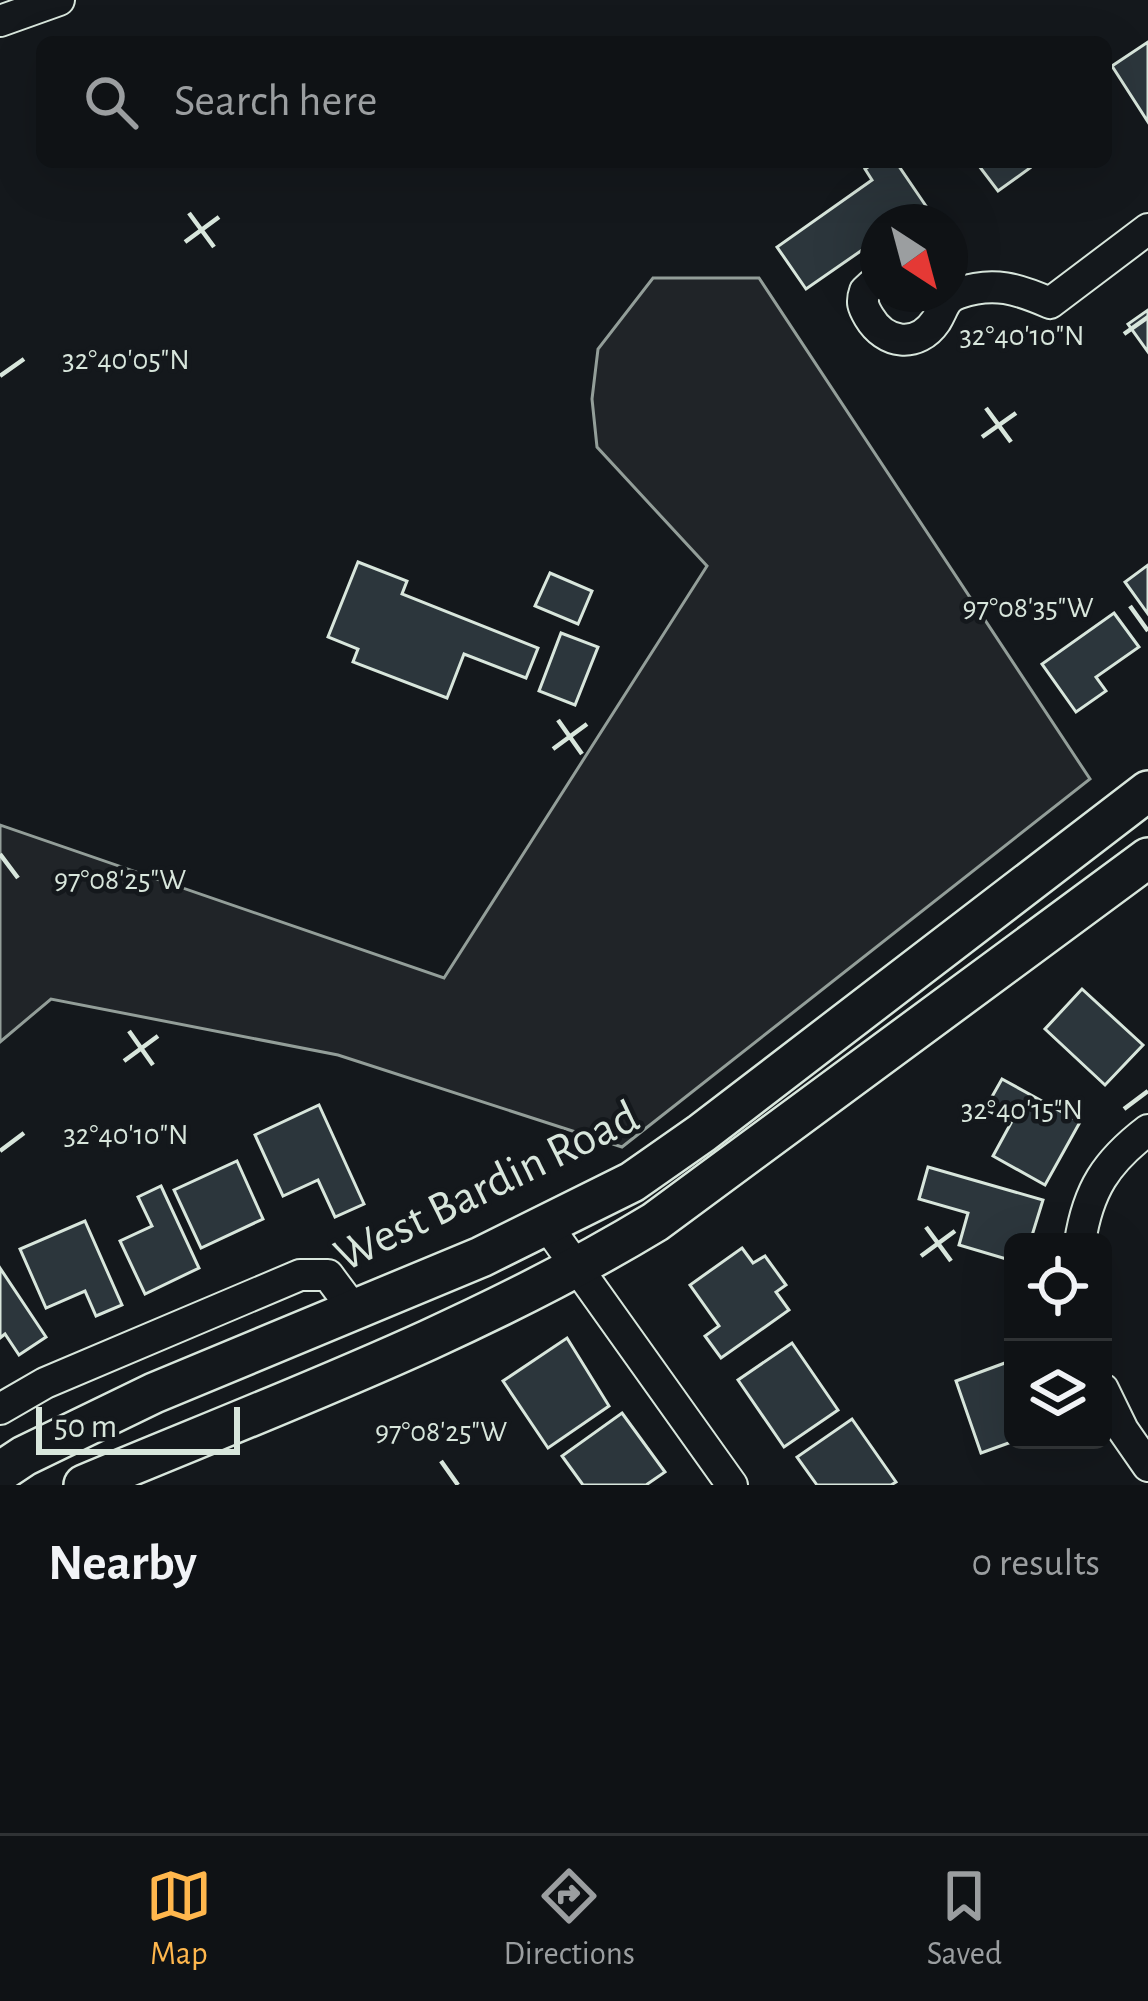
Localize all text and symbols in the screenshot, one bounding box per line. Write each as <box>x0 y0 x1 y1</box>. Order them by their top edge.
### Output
search box <box>36 36 1112 168</box>
icon: search <box>78 69 144 135</box>
text: Search here <box>174 79 377 124</box>
north arrow <box>860 204 968 312</box>
text: 32°40'10"N <box>959 321 1085 351</box>
text: 32°40'05"N <box>62 345 190 375</box>
text: 97°08'35"W <box>963 593 1094 623</box>
text: 97°08'25"W <box>54 865 186 895</box>
street label: West Bardin Road <box>328 1093 646 1281</box>
text: 32°40'15"N <box>961 1095 1083 1125</box>
text: 32°40'10"N <box>63 1120 189 1150</box>
map controls <box>1004 1233 1112 1449</box>
button: locate <box>1004 1233 1112 1341</box>
button: layers <box>1004 1341 1112 1449</box>
scale bar <box>36 1401 240 1454</box>
text: 50 m <box>54 1411 117 1444</box>
text: 97°08'25"W <box>375 1417 507 1447</box>
text: Nearby <box>48 1538 197 1589</box>
text: 0 results <box>972 1544 1100 1583</box>
tab: Map <box>146 1863 212 1975</box>
tab: Directions <box>503 1863 635 1975</box>
tab: Saved <box>927 1863 1002 1975</box>

